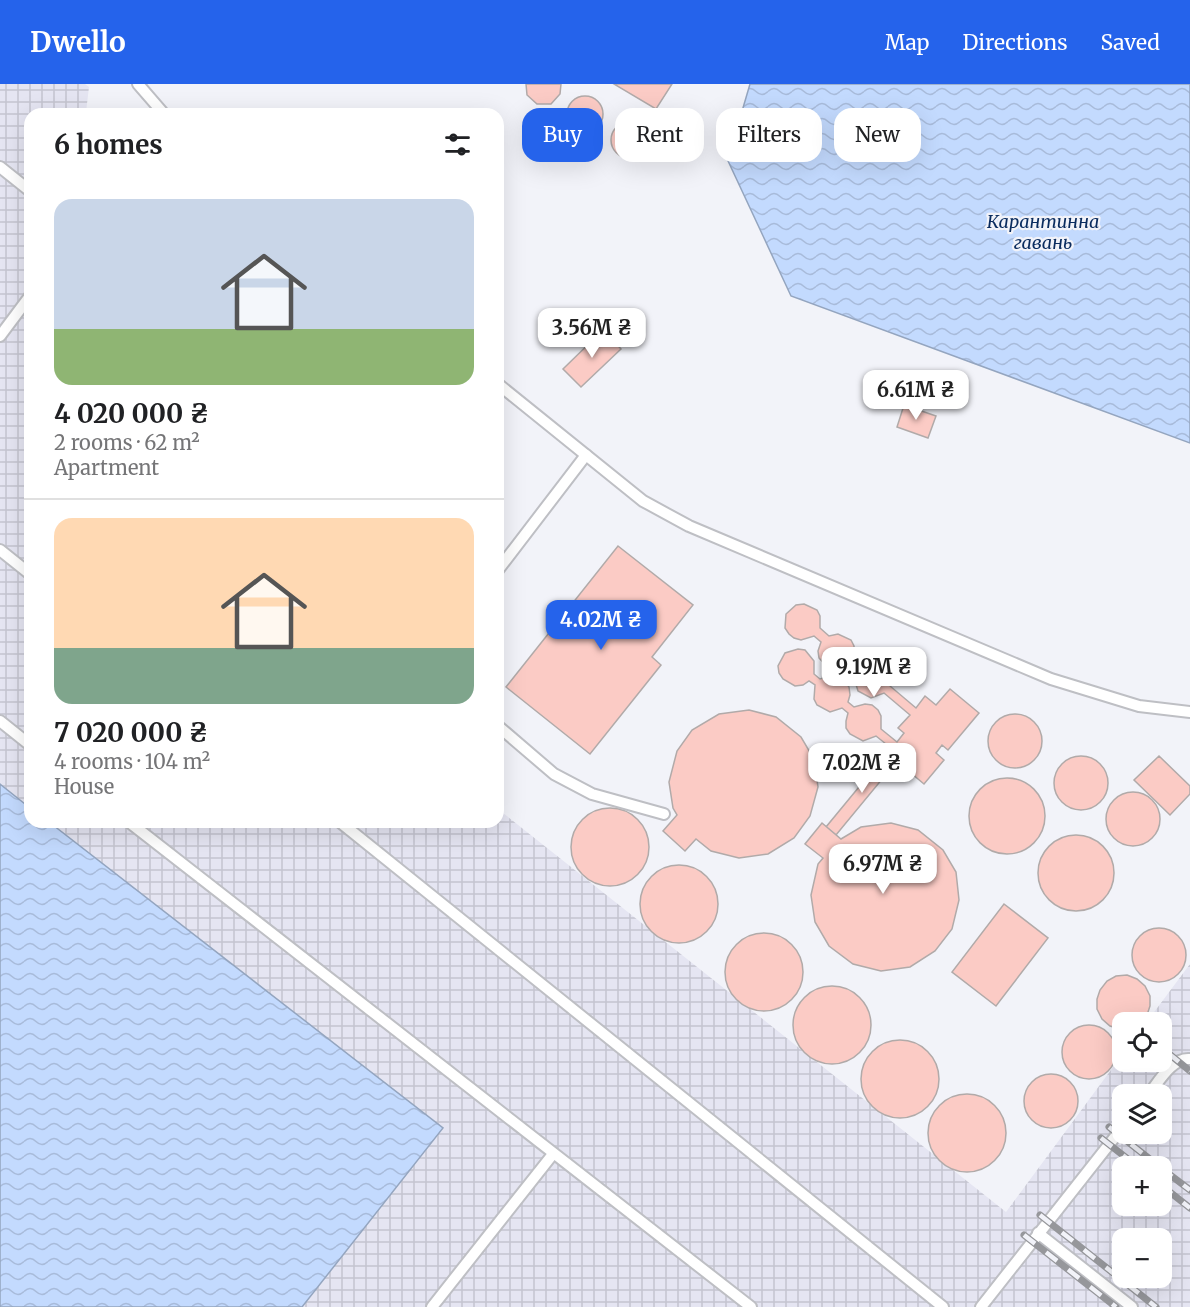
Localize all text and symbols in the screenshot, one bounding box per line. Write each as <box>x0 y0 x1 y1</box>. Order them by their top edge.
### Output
text: Dwello <box>30 24 126 60</box>
text: Map <box>885 29 929 56</box>
text: Directions <box>962 29 1067 56</box>
text: Saved <box>1100 29 1160 56</box>
chip: Buy <box>522 108 603 162</box>
chip: Rent <box>615 108 704 162</box>
chip: Filters <box>716 108 822 162</box>
chip: New <box>834 108 921 162</box>
text: 6 homes <box>54 128 163 161</box>
icon: filters <box>441 128 474 161</box>
water label: Карантинна гавань <box>987 210 1099 254</box>
icon: home <box>210 238 318 346</box>
pin: 3.56M ₴ <box>537 308 647 359</box>
text: 3.56M ₴ <box>552 315 632 340</box>
pin: 6.61M ₴ <box>861 370 971 421</box>
text: 6.61M ₴ <box>877 377 955 402</box>
text: 4 020 000 ₴ <box>54 397 209 430</box>
text: 2 rooms · 62 m² <box>54 430 200 455</box>
text: Apartment <box>54 455 159 480</box>
icon: home <box>210 557 318 665</box>
pin: 4.02M ₴ <box>546 600 656 651</box>
text: 4.02M ₴ <box>560 607 642 632</box>
pin: 9.19M ₴ <box>819 647 929 698</box>
text: 9.19M ₴ <box>836 654 912 679</box>
text: 7 020 000 ₴ <box>54 716 208 749</box>
pin: 7.02M ₴ <box>807 743 917 794</box>
text: 4 rooms · 104 m² <box>54 749 210 774</box>
text: 7.02M ₴ <box>822 750 902 775</box>
text: House <box>54 774 114 799</box>
pin: 6.97M ₴ <box>828 844 938 895</box>
text: 6.97M ₴ <box>843 851 923 876</box>
map controls <box>1112 1012 1172 1288</box>
button: locate <box>1112 1012 1172 1072</box>
button: layers <box>1112 1084 1172 1144</box>
button: + <box>1112 1156 1172 1216</box>
button: − <box>1112 1228 1172 1288</box>

